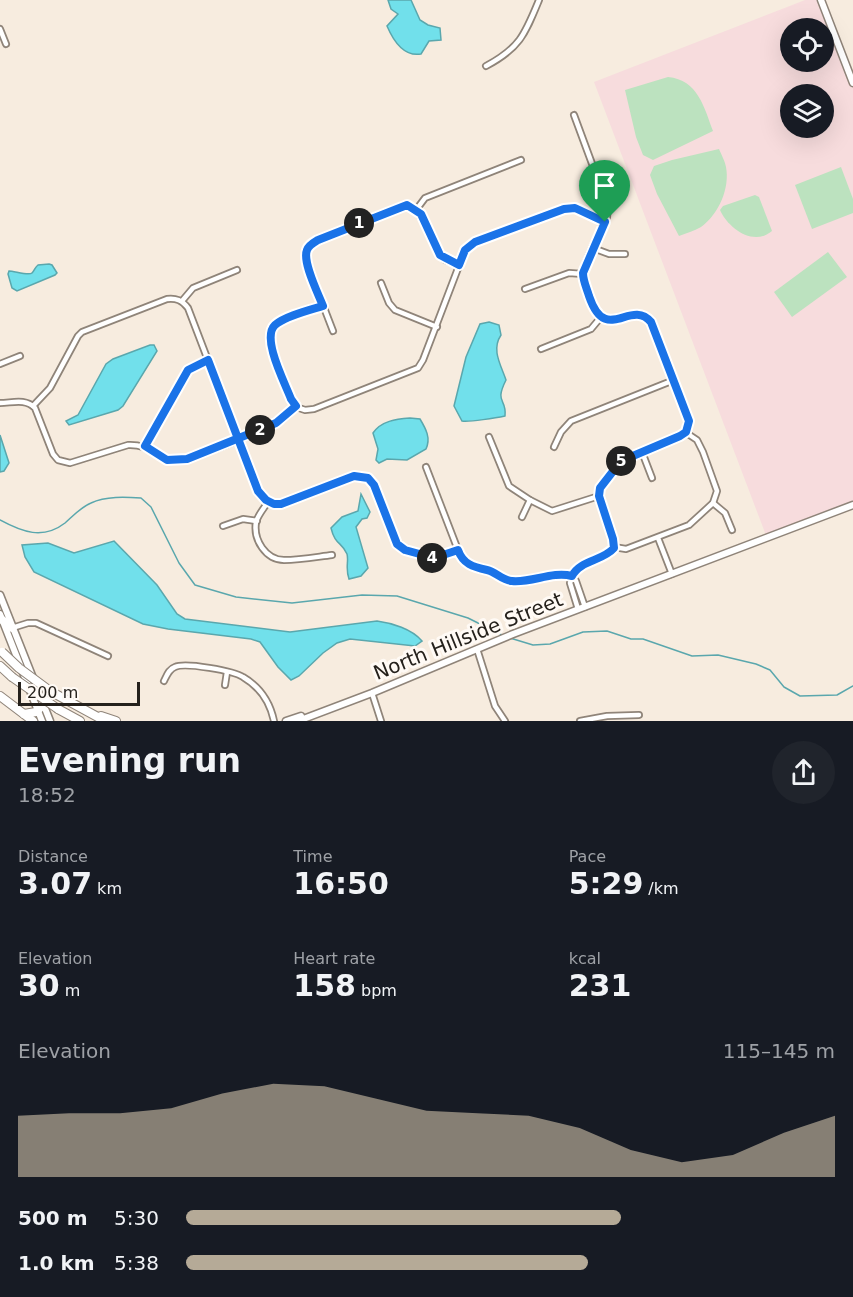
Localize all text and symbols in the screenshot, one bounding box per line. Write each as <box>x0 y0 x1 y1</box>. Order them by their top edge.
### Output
map controls <box>780 18 834 138</box>
button: locate <box>780 18 834 72</box>
button: layers <box>780 84 834 138</box>
pin <box>579 160 630 222</box>
icon: arrive <box>588 169 621 202</box>
pin: 1 <box>344 208 374 238</box>
text: 1 <box>353 213 365 232</box>
pin: 2 <box>245 415 275 445</box>
text: 2 <box>254 420 266 439</box>
pin: 5 <box>606 446 636 476</box>
text: 5 <box>615 451 627 470</box>
pin: 4 <box>417 543 447 573</box>
text: 4 <box>426 548 438 567</box>
street label: North Hillside Street <box>370 587 566 685</box>
scale bar <box>18 679 140 706</box>
text: 200 m <box>27 683 78 702</box>
text: Evening run <box>18 741 241 780</box>
button: share <box>772 741 835 804</box>
text: 18:52 <box>18 783 76 807</box>
text: Distance <box>18 847 88 866</box>
text: Time <box>293 847 332 866</box>
text: Pace <box>569 847 606 866</box>
text: 3.07 <box>18 866 92 901</box>
text: 16:50 <box>293 866 389 901</box>
text: 5:29 <box>569 866 643 901</box>
text: km <box>92 879 122 898</box>
text: /km <box>643 879 679 898</box>
text: Elevation <box>18 949 92 968</box>
text: Heart rate <box>293 949 375 968</box>
text: kcal <box>569 949 601 968</box>
text: 30 <box>18 968 60 1003</box>
text: 158 <box>293 968 356 1003</box>
text: 231 <box>569 968 631 1003</box>
text: m <box>60 981 80 1000</box>
text: bpm <box>356 981 397 1000</box>
text: Elevation <box>18 1039 111 1063</box>
text: 115–145 m <box>723 1039 835 1063</box>
text: 500 m <box>18 1206 88 1230</box>
text: 5:30 <box>114 1206 159 1230</box>
text: 1.0 km <box>18 1251 95 1275</box>
text: 5:38 <box>114 1251 159 1275</box>

